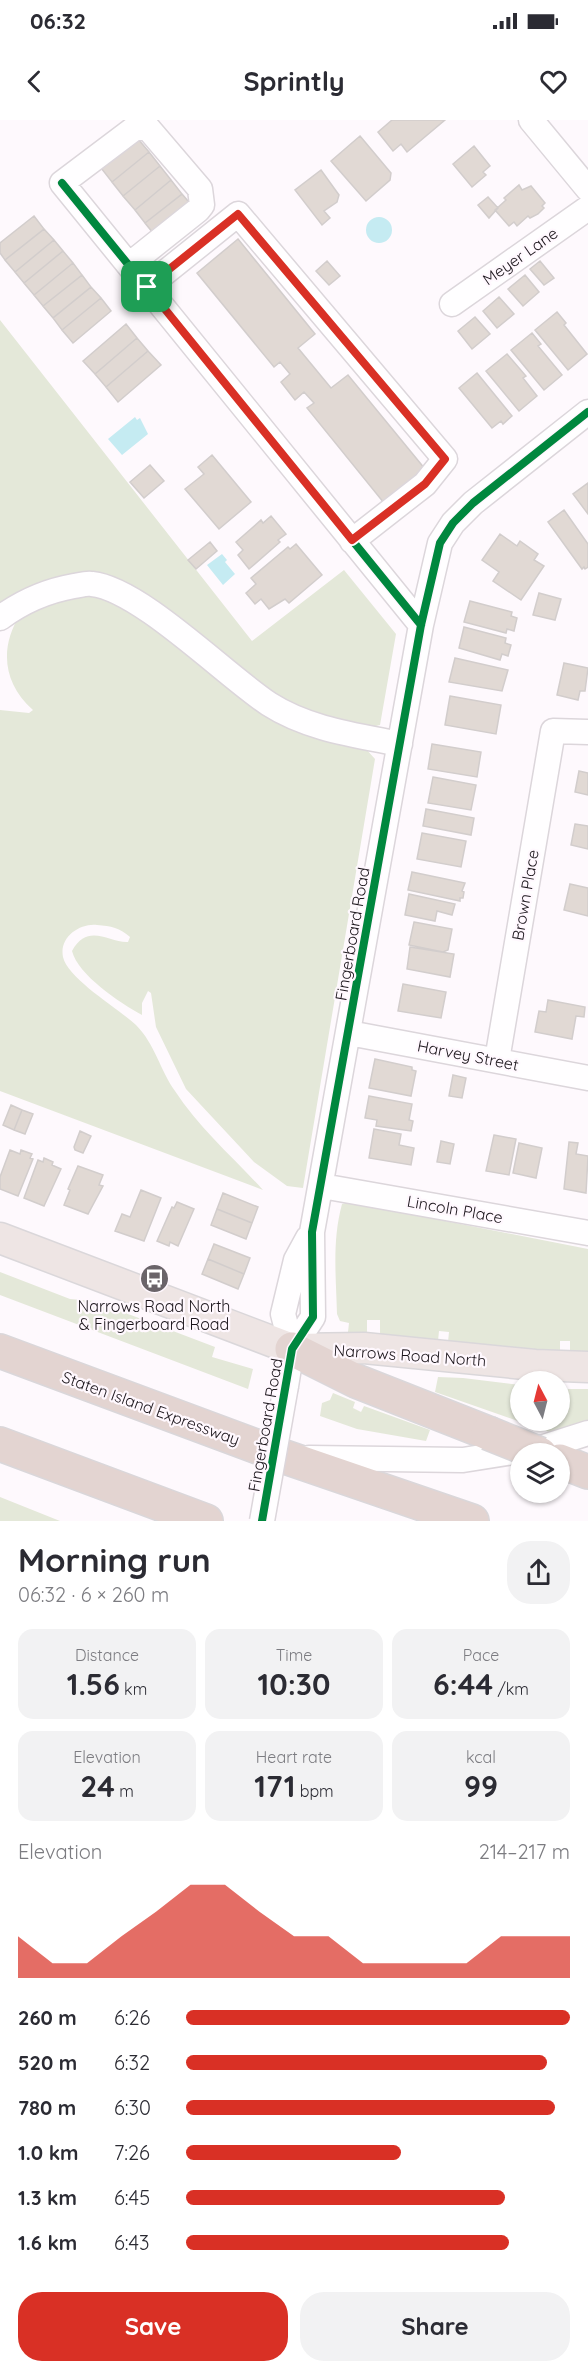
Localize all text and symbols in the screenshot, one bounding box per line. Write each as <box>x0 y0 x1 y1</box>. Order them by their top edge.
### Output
text: 06:32 <box>30 7 86 35</box>
text: Sprintly <box>243 64 345 98</box>
icon: back <box>18 65 51 98</box>
icon: heart <box>537 65 570 98</box>
street label: Meyer Lane <box>479 223 561 289</box>
pin <box>121 261 172 312</box>
icon: arrive <box>130 270 163 303</box>
street label: Brown Place <box>507 848 543 942</box>
street label: Fingerboard Road <box>330 866 374 1002</box>
street label: Harvey Street <box>416 1035 520 1075</box>
street label: Lincoln Place <box>406 1191 504 1227</box>
bus stop icon: Narrows Road North & Fingerboard Road <box>138 1262 170 1294</box>
place label: Narrows Road North & Fingerboard Road <box>78 1296 230 1334</box>
street label: Narrows Road North <box>333 1340 487 1370</box>
street label: Fingerboard Road <box>243 1357 287 1493</box>
street label: Staten Island Expressway <box>59 1367 243 1449</box>
north arrow <box>510 1371 570 1431</box>
map controls <box>510 1371 570 1503</box>
button: layers <box>510 1443 570 1503</box>
text: Morning run <box>18 1539 211 1580</box>
button: share <box>507 1541 570 1604</box>
text: 06:32 · 6 × 260 m <box>18 1582 169 1607</box>
text: Distance <box>75 1645 139 1665</box>
text: Time <box>276 1645 312 1665</box>
text: Pace <box>463 1645 499 1665</box>
text: 1.56 <box>67 1665 120 1703</box>
text: 10:30 <box>258 1665 330 1703</box>
text: 6:44 <box>433 1665 493 1703</box>
text: km <box>120 1679 147 1699</box>
text: /km <box>493 1679 529 1699</box>
text: Elevation <box>73 1747 141 1767</box>
text: Heart rate <box>256 1747 332 1767</box>
text: kcal <box>466 1747 496 1767</box>
text: 24 <box>80 1767 115 1805</box>
text: 171 <box>254 1767 295 1805</box>
text: 99 <box>464 1767 498 1805</box>
text: m <box>115 1781 134 1801</box>
text: bpm <box>295 1781 334 1801</box>
text: Elevation <box>18 1839 102 1864</box>
text: 214–217 m <box>479 1839 570 1864</box>
text: 260 m <box>18 2005 77 2030</box>
text: 6:26 <box>114 2005 150 2030</box>
text: 520 m <box>18 2050 77 2075</box>
text: 6:32 <box>114 2050 150 2075</box>
text: 780 m <box>18 2095 76 2120</box>
text: 6:30 <box>114 2095 151 2120</box>
text: 1.0 km <box>18 2140 78 2165</box>
text: 7:26 <box>114 2140 150 2165</box>
text: 1.3 km <box>18 2185 77 2210</box>
text: 6:45 <box>114 2185 150 2210</box>
text: 1.6 km <box>18 2230 77 2255</box>
text: 6:43 <box>114 2230 150 2255</box>
button: Save <box>18 2292 288 2361</box>
button: Share <box>300 2292 570 2361</box>

